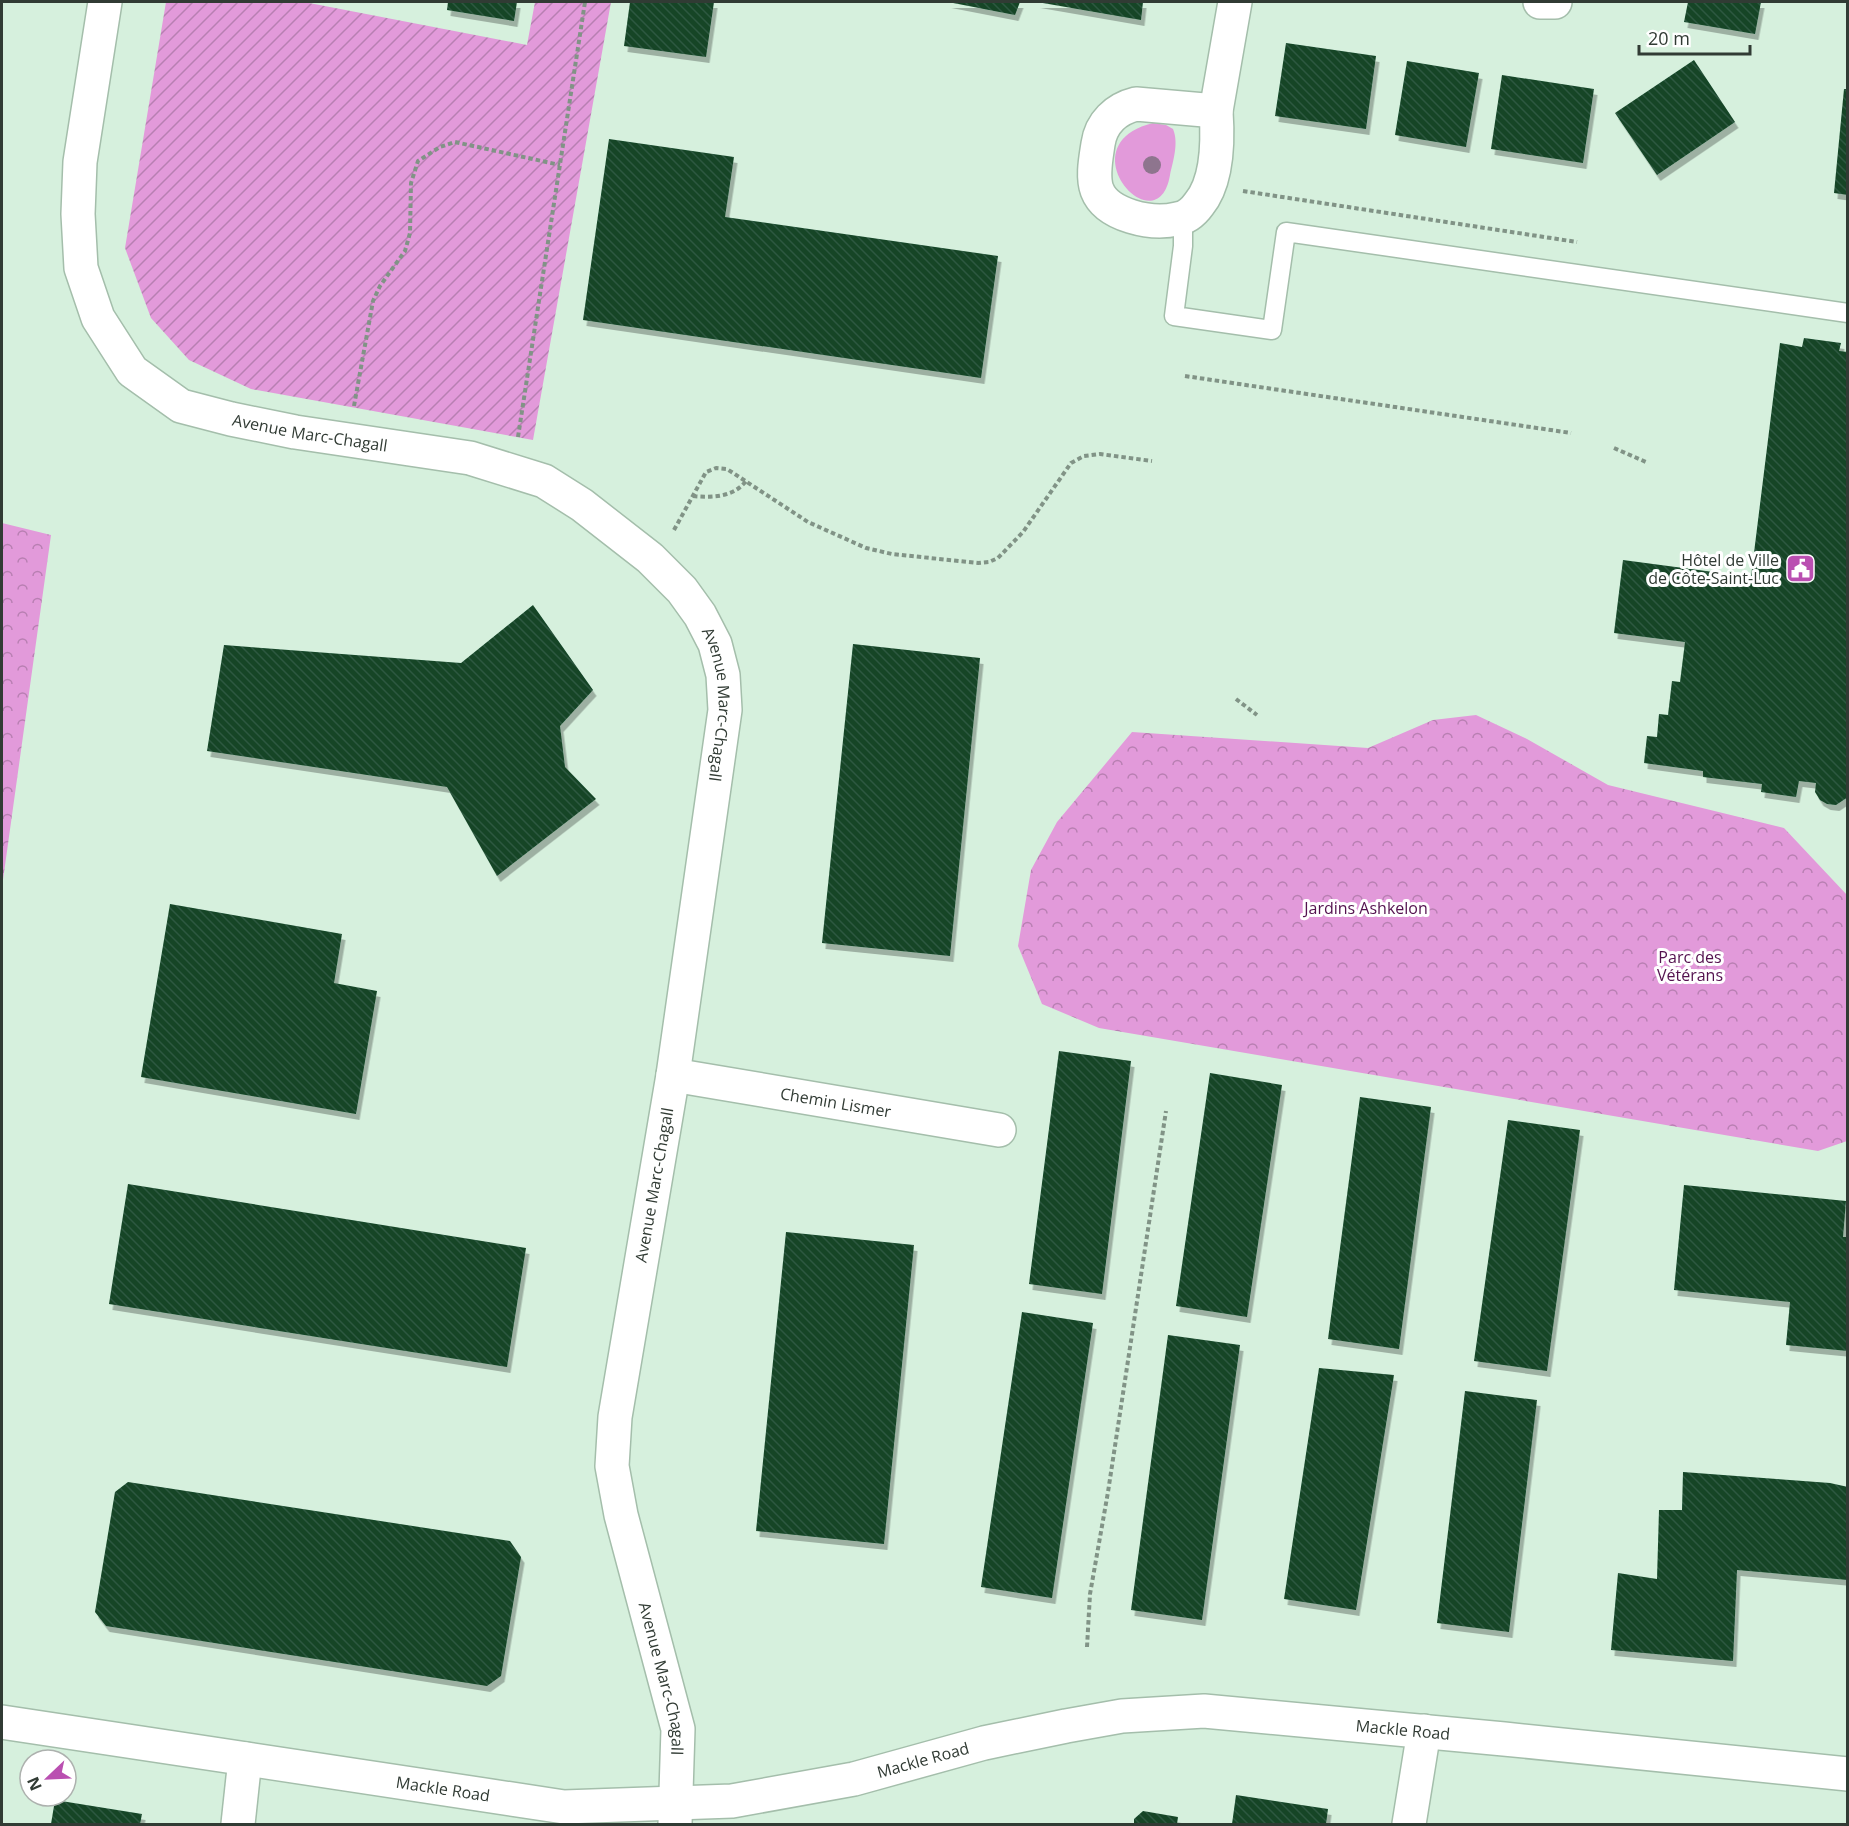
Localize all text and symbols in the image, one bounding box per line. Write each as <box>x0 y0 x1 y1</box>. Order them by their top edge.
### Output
scale bar <box>1639 18 1750 56</box>
text: 20 m <box>1648 26 1690 50</box>
street label: Avenue Marc-Chagall <box>231 409 389 457</box>
place label: Hôtel de Ville de Côte-Saint-Luc <box>1648 549 1779 589</box>
public building icon: Hôtel de Ville de Côte-Saint-Luc <box>1784 553 1816 585</box>
street label: Avenue Marc-Chagall <box>697 623 736 783</box>
park label: Jardins Ashkelon <box>1302 897 1428 919</box>
park label: Parc des Vétérans <box>1657 946 1723 986</box>
street label: Chemin Lismer <box>779 1082 893 1123</box>
street label: Avenue Marc-Chagall <box>630 1106 678 1264</box>
street label: Avenue Marc-Chagall <box>634 1600 689 1756</box>
street label: Mackle Road <box>1355 1714 1451 1745</box>
street label: Mackle Road <box>874 1737 972 1783</box>
north arrow <box>18 1748 78 1808</box>
street label: Mackle Road <box>395 1771 491 1807</box>
text: N <box>22 1774 47 1794</box>

